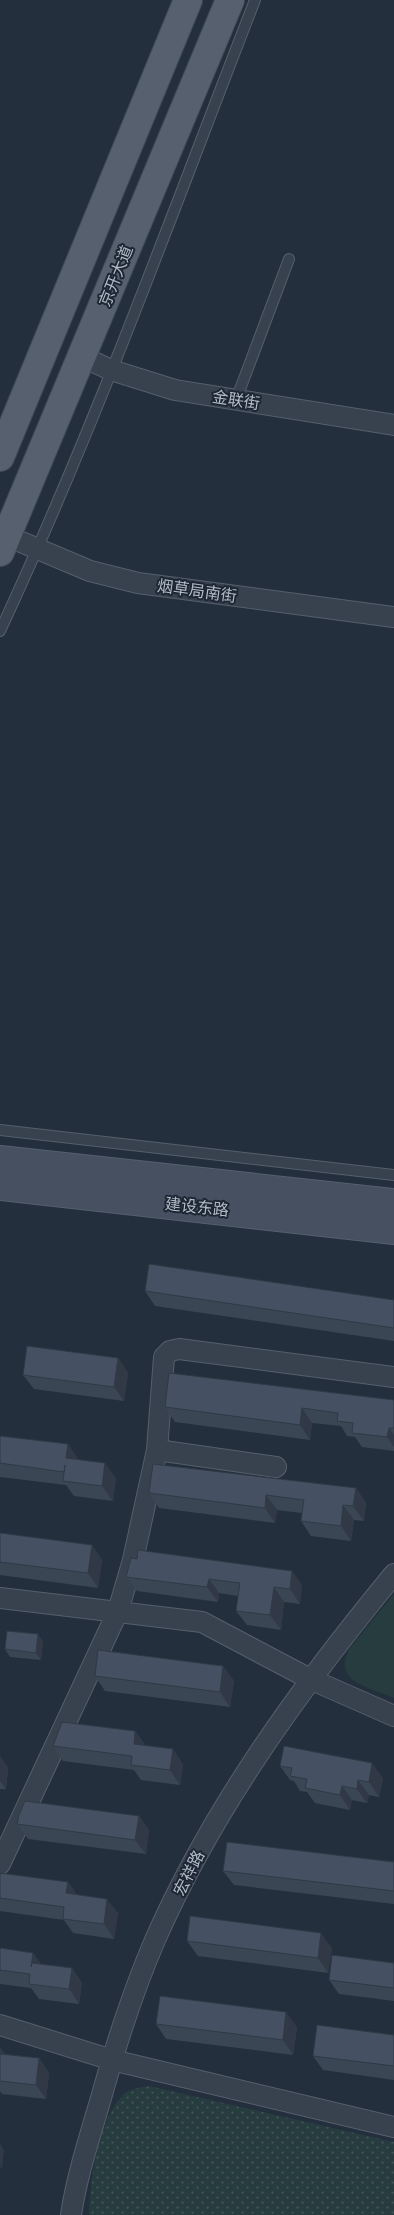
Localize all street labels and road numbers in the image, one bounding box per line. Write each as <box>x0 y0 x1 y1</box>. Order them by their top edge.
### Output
street label: 京开大道 <box>95 243 137 309</box>
street label: 金联街 <box>211 387 261 413</box>
street label: 烟草局南街 <box>156 576 238 606</box>
street label: 建设东路 <box>164 1194 230 1220</box>
street label: 宏祥路 <box>170 1847 208 1899</box>

